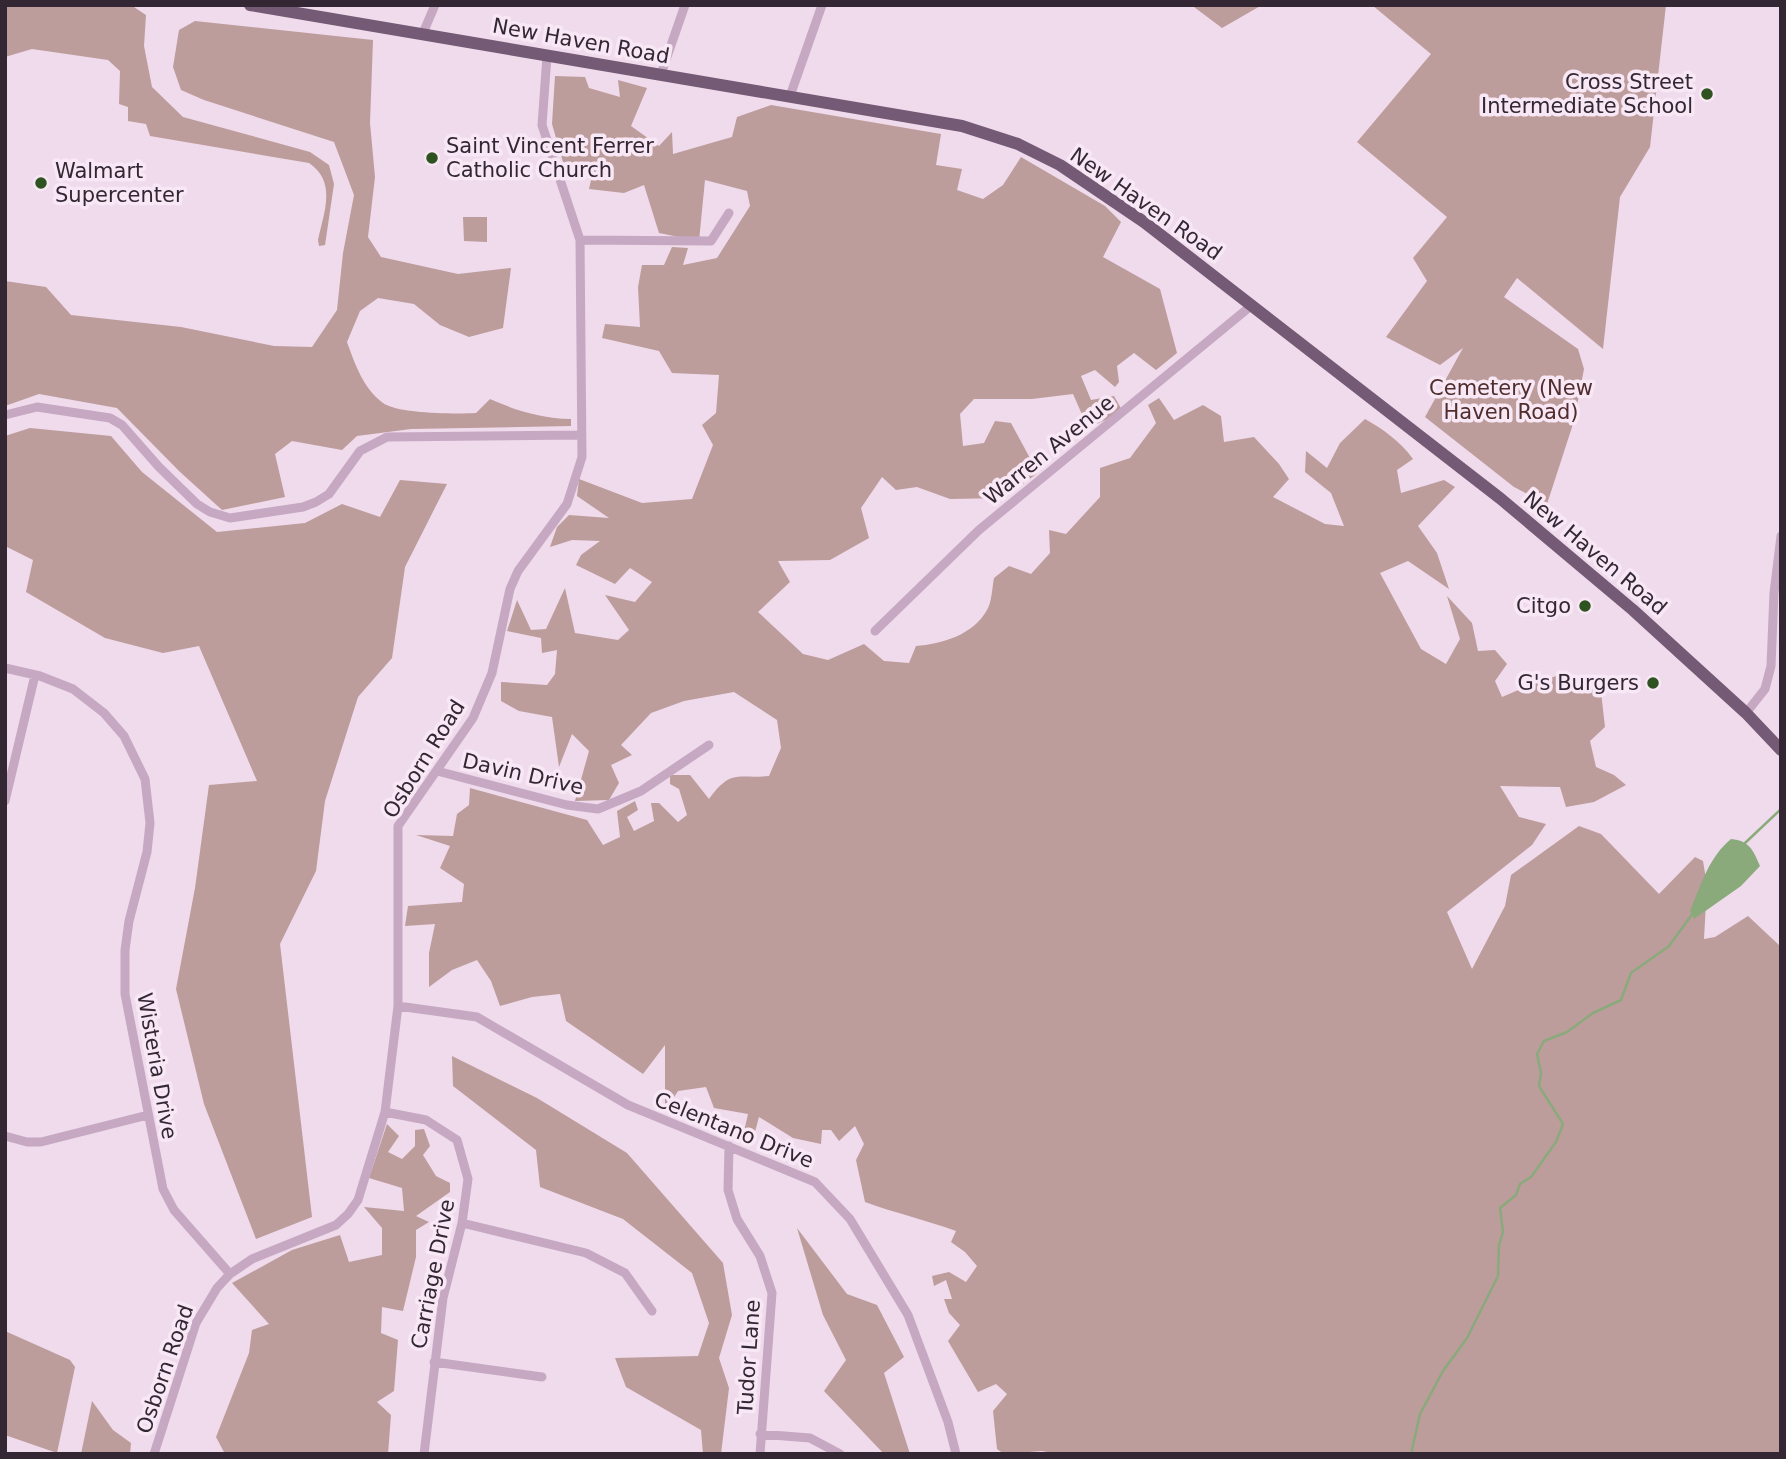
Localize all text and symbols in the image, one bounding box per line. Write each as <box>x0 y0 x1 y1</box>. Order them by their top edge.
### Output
street label: New Haven Road <box>491 14 671 68</box>
place label: Cross Street Intermediate School <box>1481 70 1693 118</box>
marker: Cross Street Intermediate School <box>1699 86 1715 102</box>
place label: Saint Vincent Ferrer Catholic Church <box>446 134 654 182</box>
street label: New Haven Road <box>1066 143 1226 265</box>
marker: Saint Vincent Ferrer Catholic Church <box>424 150 440 166</box>
place label: Walmart Supercenter <box>55 159 184 207</box>
marker: Walmart Supercenter <box>33 175 49 191</box>
park label: Cemetery (New Haven Road) <box>1429 376 1593 424</box>
street label: Warren Avenue <box>979 390 1119 510</box>
street label: New Haven Road <box>1519 486 1671 620</box>
place label: Citgo <box>1516 594 1571 618</box>
marker: Citgo <box>1577 598 1593 614</box>
place label: G's Burgers <box>1518 671 1639 695</box>
marker: G's Burgers <box>1645 675 1661 691</box>
street label: Osborn Road <box>378 696 470 822</box>
street label: Davin Drive <box>460 748 586 800</box>
street label: Wisteria Drive <box>132 991 182 1141</box>
street label: Celentano Drive <box>651 1087 817 1173</box>
street label: Carriage Drive <box>407 1197 459 1351</box>
street label: Tudor Lane <box>733 1299 765 1416</box>
street label: Osborn Road <box>132 1301 198 1437</box>

